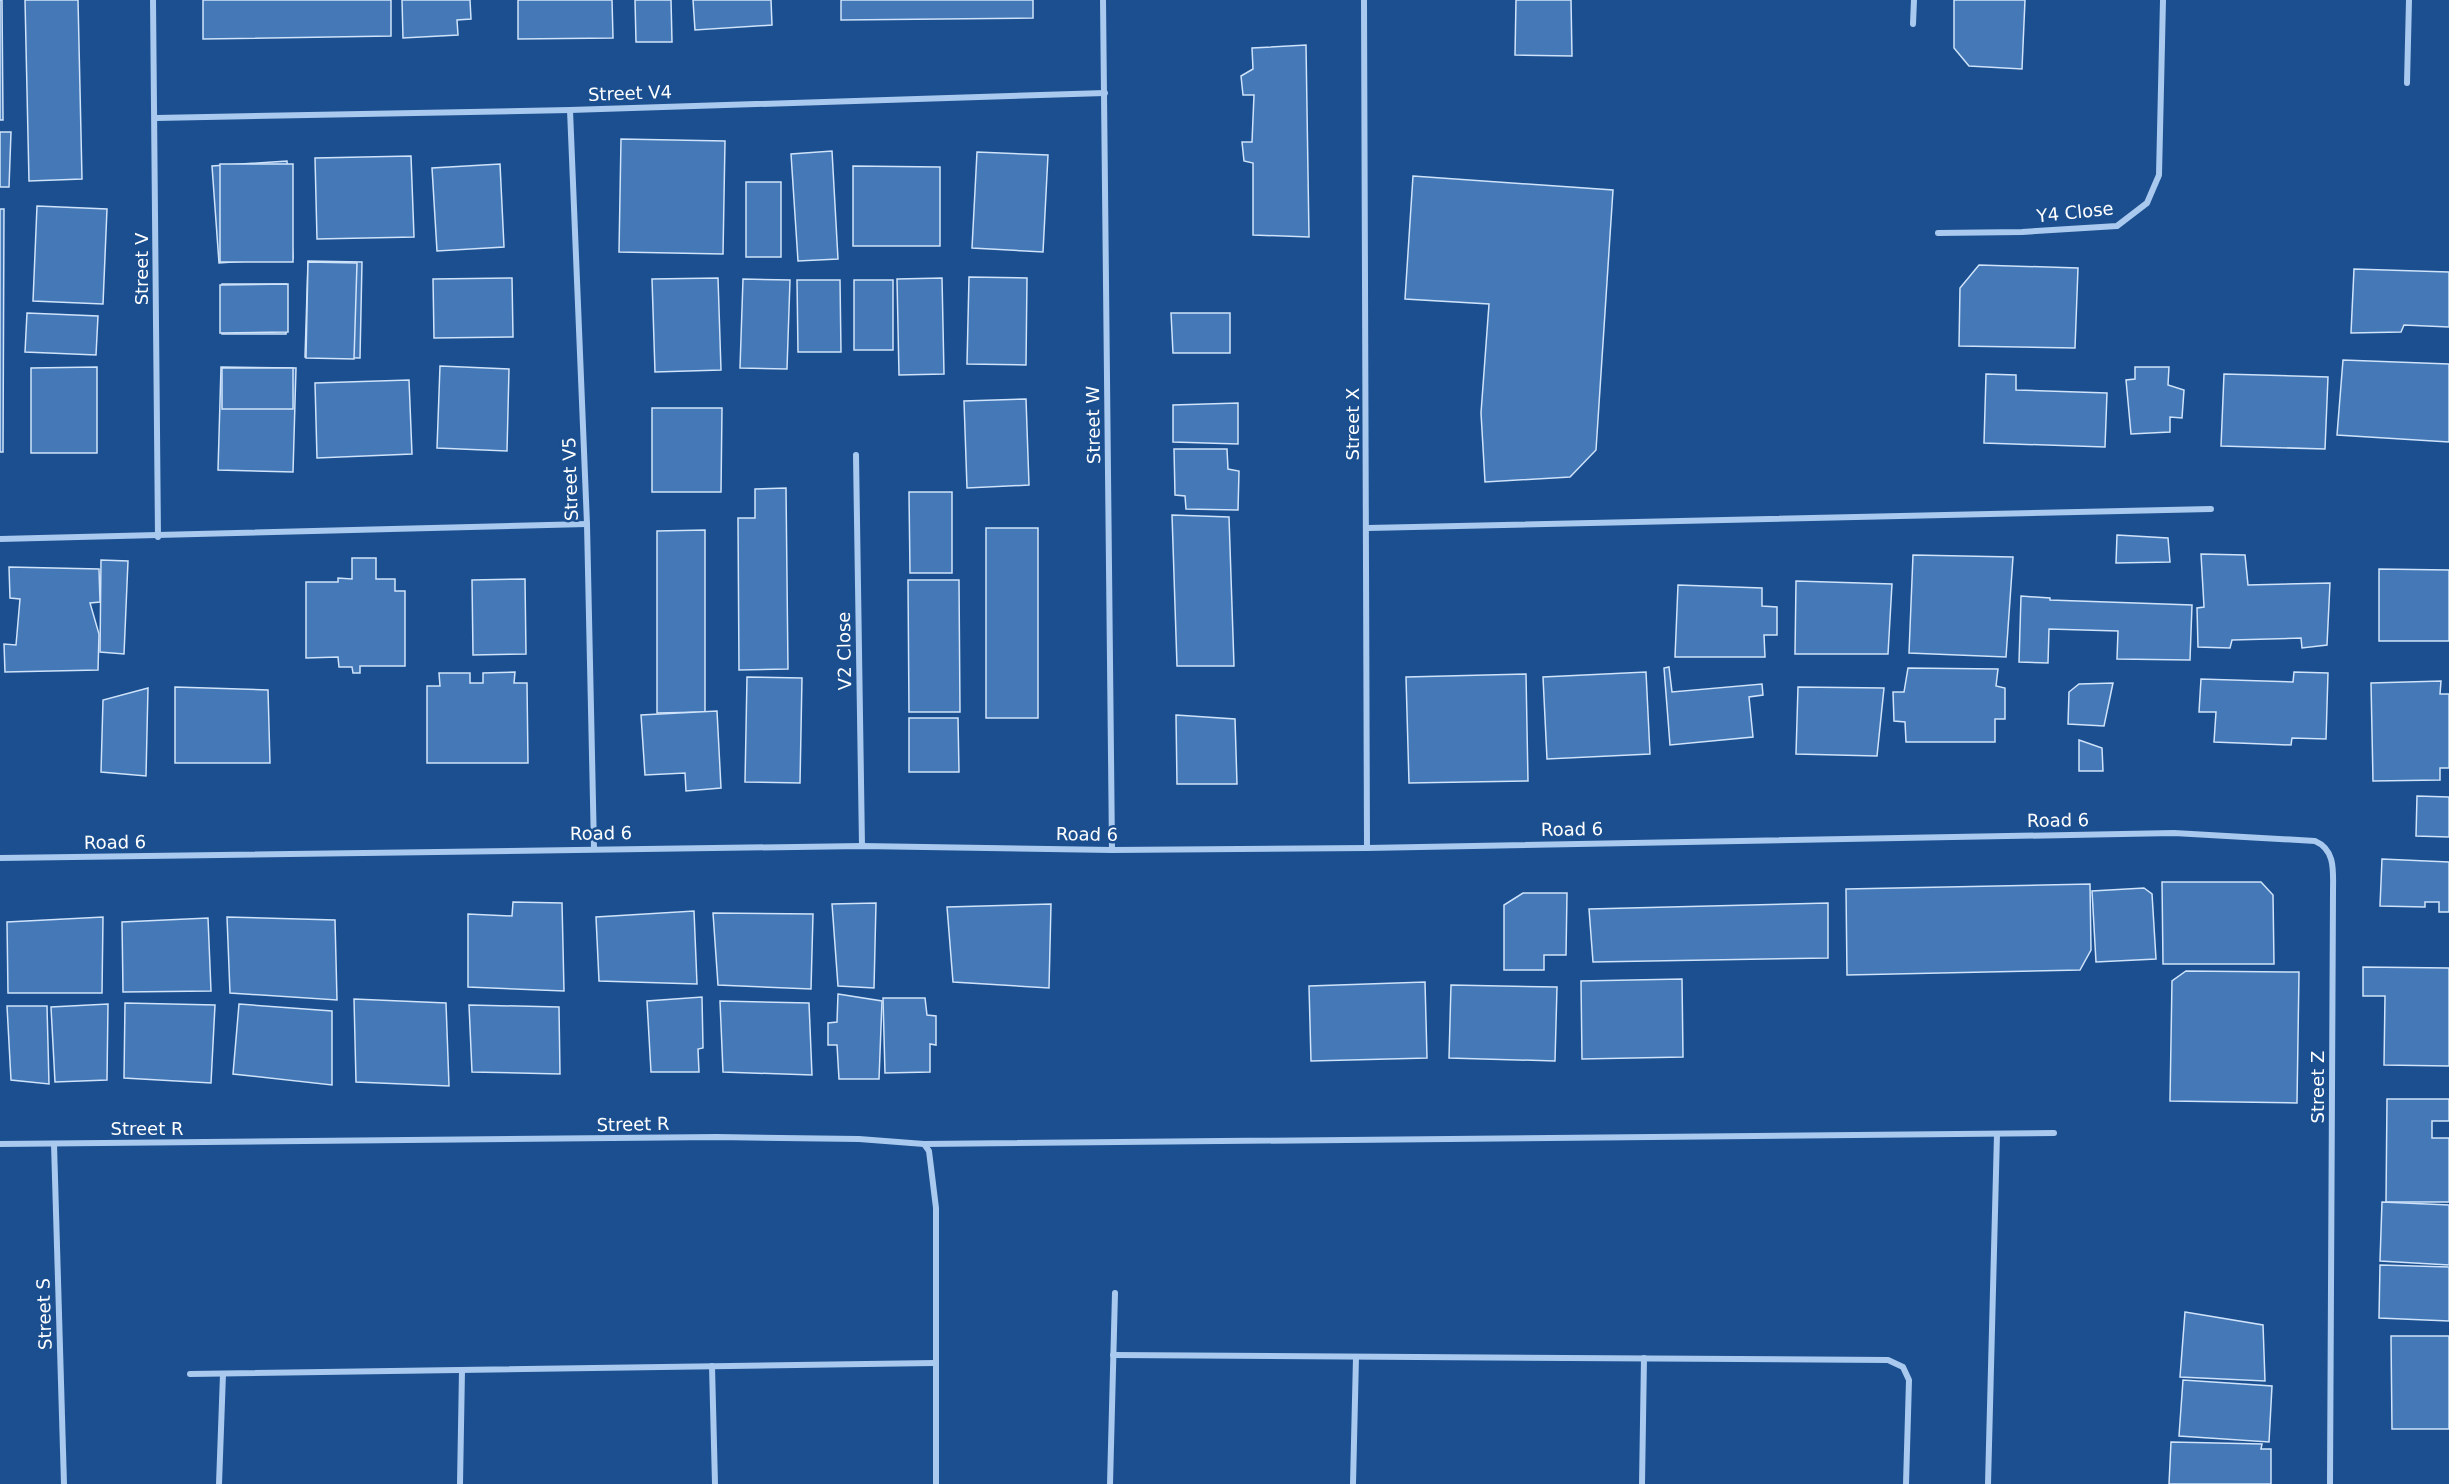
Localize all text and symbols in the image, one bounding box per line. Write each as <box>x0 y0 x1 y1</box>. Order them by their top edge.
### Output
street label: Street V4 <box>588 81 672 105</box>
street label: Y4 Close <box>2035 198 2114 227</box>
street label: Street V <box>131 232 152 305</box>
street label: Street W <box>1082 386 1104 464</box>
street label: Street X <box>1342 388 1363 460</box>
street label: Street V5 <box>558 437 582 521</box>
street label: V2 Close <box>833 612 855 690</box>
street label: Road 6 <box>2027 809 2089 831</box>
street label: Road 6 <box>1541 818 1603 840</box>
street label: Road 6 <box>570 822 632 844</box>
street label: Road 6 <box>1056 823 1118 845</box>
street label: Road 6 <box>84 831 146 853</box>
street label: Street Z <box>2307 1051 2328 1123</box>
street label: Street R <box>596 1113 670 1135</box>
street label: Street R <box>111 1118 183 1139</box>
street label: Street S <box>32 1278 56 1350</box>

